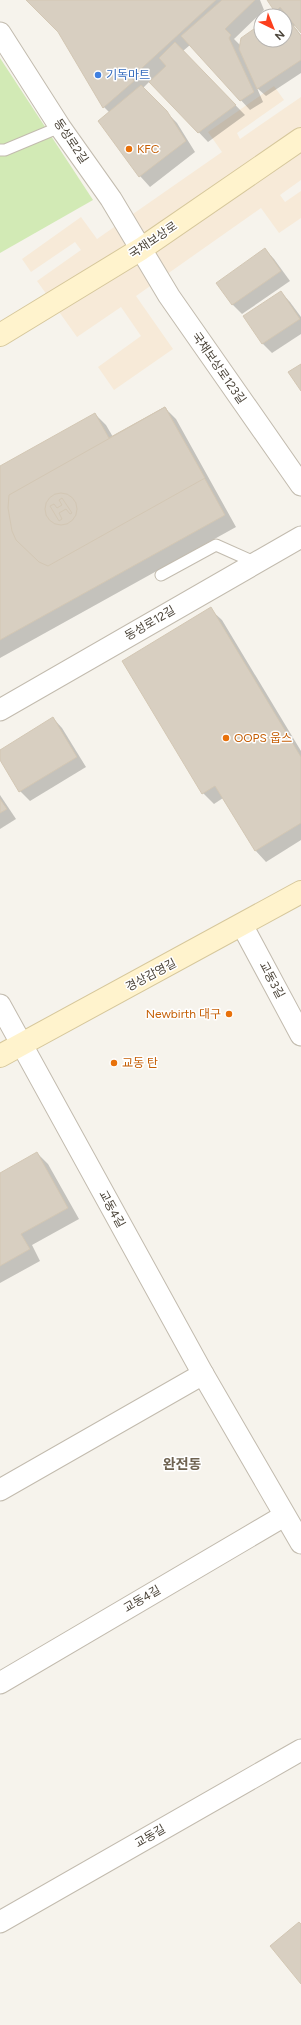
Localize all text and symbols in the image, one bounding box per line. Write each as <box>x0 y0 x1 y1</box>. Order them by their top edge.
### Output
north arrow <box>253 8 293 48</box>
text: N <box>272 27 287 43</box>
place label: 기독마트 <box>106 68 150 82</box>
marker: 기독마트 <box>93 70 103 80</box>
street label: 동성로2길 <box>51 116 91 166</box>
place label: KFC <box>137 142 160 156</box>
marker: KFC <box>124 144 134 154</box>
street label: 국채보상로 <box>126 219 180 261</box>
street label: 국채보상로123길 <box>189 329 249 407</box>
street label: 동성로12길 <box>122 603 178 643</box>
place label: OOPS 웁스 <box>234 731 292 745</box>
marker: OOPS 웁스 <box>221 733 231 743</box>
street label: 경상감영길 <box>123 956 179 994</box>
street label: 교동3길 <box>257 959 287 1001</box>
place label: Newbirth 대구 <box>146 1007 221 1021</box>
marker: Newbirth 대구 <box>224 1009 234 1019</box>
place label: 교동 탄 <box>122 1056 158 1070</box>
marker: 교동 탄 <box>109 1058 119 1068</box>
street label: 교동4길 <box>96 1188 128 1230</box>
district label: 완전동 <box>163 1456 201 1473</box>
street label: 교동4길 <box>121 1583 163 1615</box>
street label: 교동길 <box>132 1822 168 1850</box>

